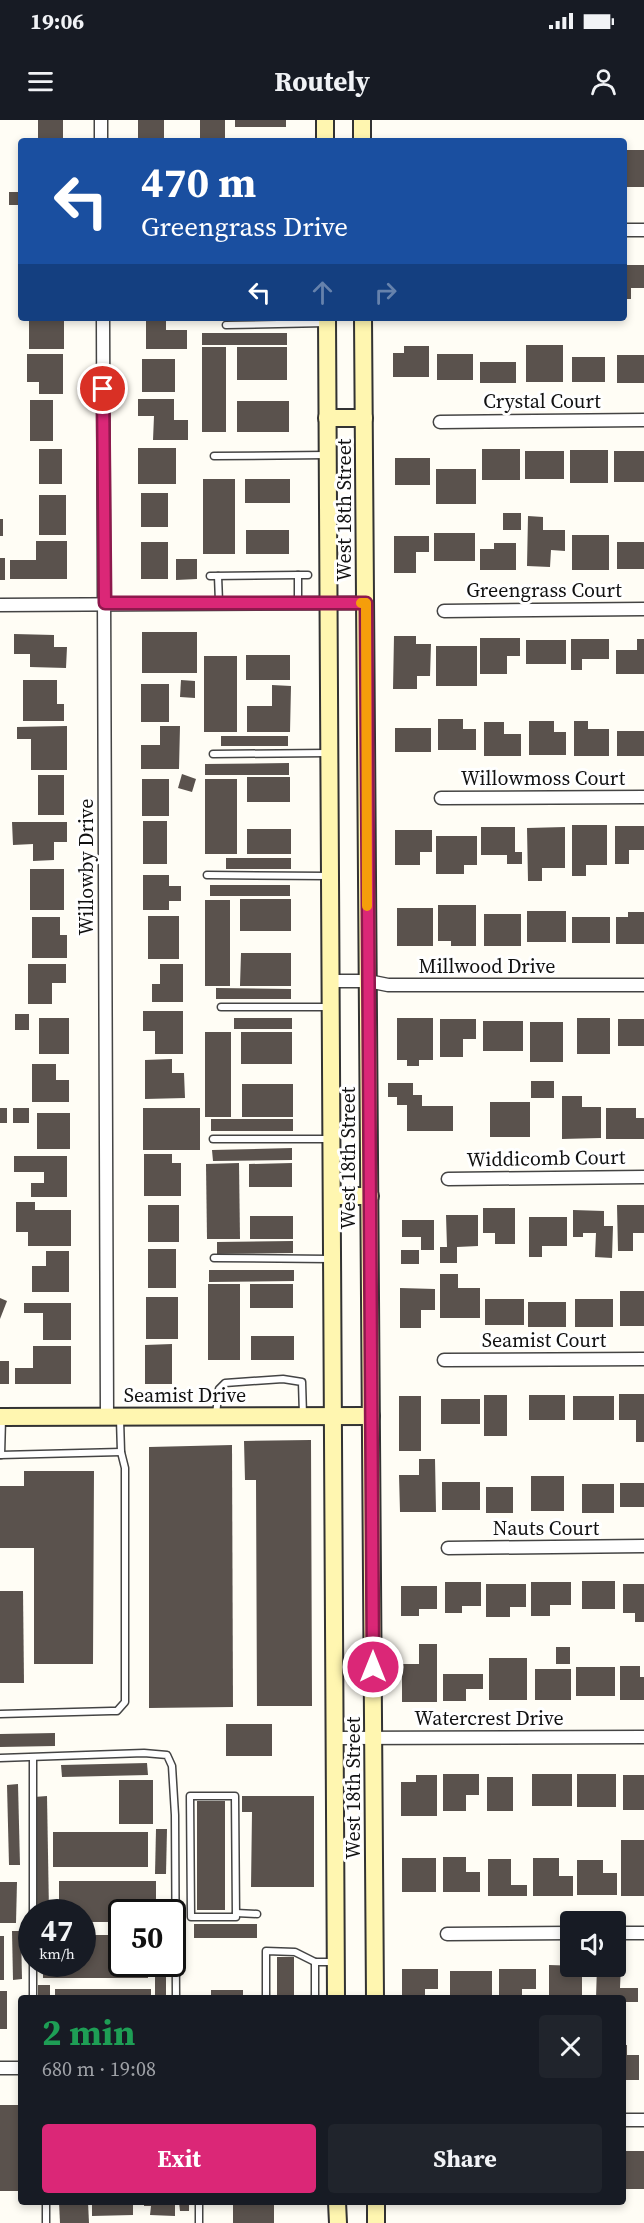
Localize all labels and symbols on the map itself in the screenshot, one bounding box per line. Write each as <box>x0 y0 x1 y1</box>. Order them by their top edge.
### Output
pin <box>77 363 128 414</box>
street label: Crystal Court <box>483 387 601 415</box>
street label: West 18th Street <box>330 438 358 581</box>
street label: Greengrass Court <box>466 576 622 604</box>
street label: Willowmoss Court <box>461 764 626 792</box>
street label: Willowby Drive <box>72 798 100 936</box>
street label: Millwood Drive <box>419 952 555 980</box>
street label: West 18th Street <box>334 1086 362 1229</box>
street label: Widdicomb Court <box>466 1143 626 1173</box>
street label: Seamist Court <box>482 1326 607 1354</box>
street label: Seamist Drive <box>124 1381 246 1409</box>
street label: Nauts Court <box>493 1514 600 1542</box>
position arrow <box>341 1635 405 1699</box>
street label: Watercrest Drive <box>414 1704 564 1732</box>
street label: West 18th Street <box>339 1716 367 1859</box>
speed limit sign: 50 <box>108 1899 186 1977</box>

